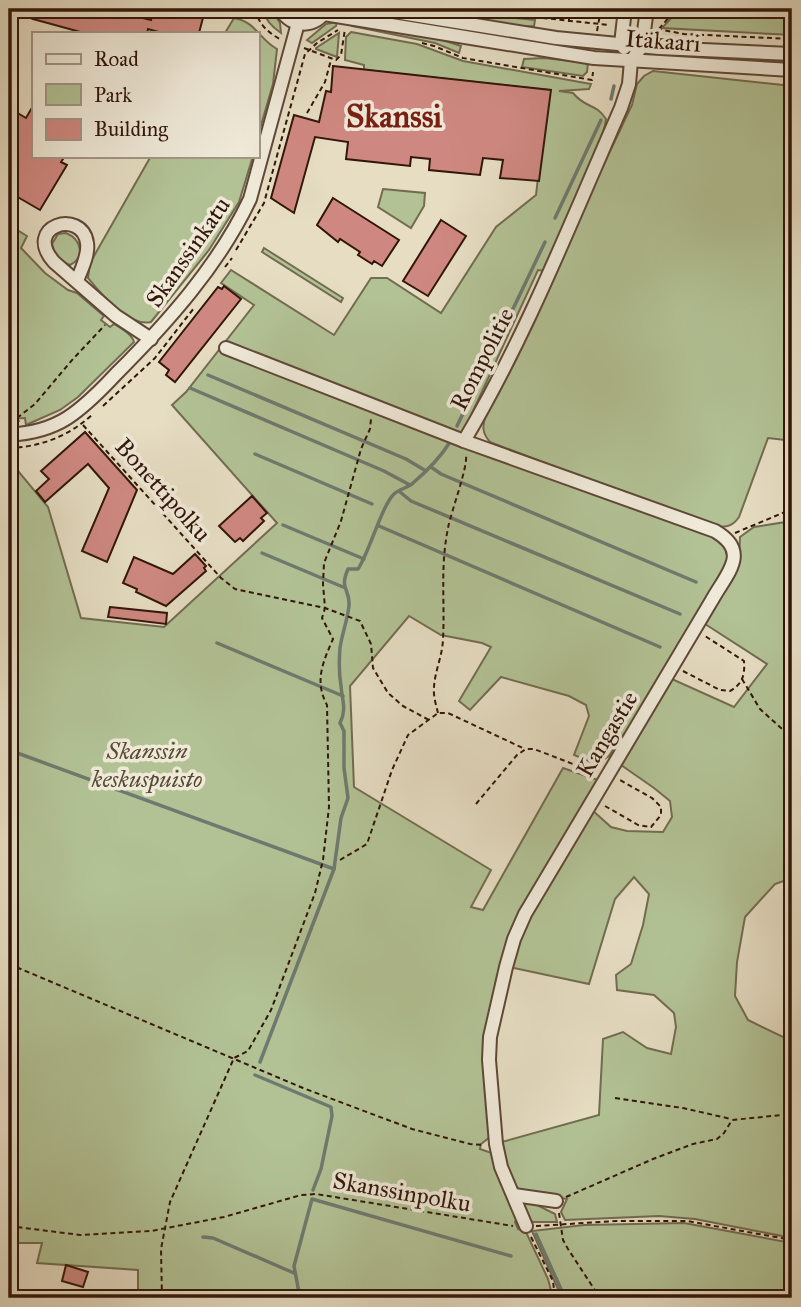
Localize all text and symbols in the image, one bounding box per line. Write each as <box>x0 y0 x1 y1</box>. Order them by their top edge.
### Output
street label: Itäkaari <box>624 23 702 59</box>
legend <box>32 32 259 158</box>
text: Road <box>94 46 139 72</box>
text: Park <box>94 82 132 108</box>
district label: Skanssi <box>346 97 442 136</box>
text: Building <box>94 116 168 142</box>
street label: Skanssinkatu <box>139 191 237 313</box>
street label: Rompolitie <box>443 303 521 415</box>
street label: Bonettipolku <box>109 432 218 548</box>
street label: Kangastie <box>570 685 644 783</box>
park label: Skanssin keskuspuisto <box>91 736 202 794</box>
street label: Skanssinpolku <box>331 1165 474 1219</box>

